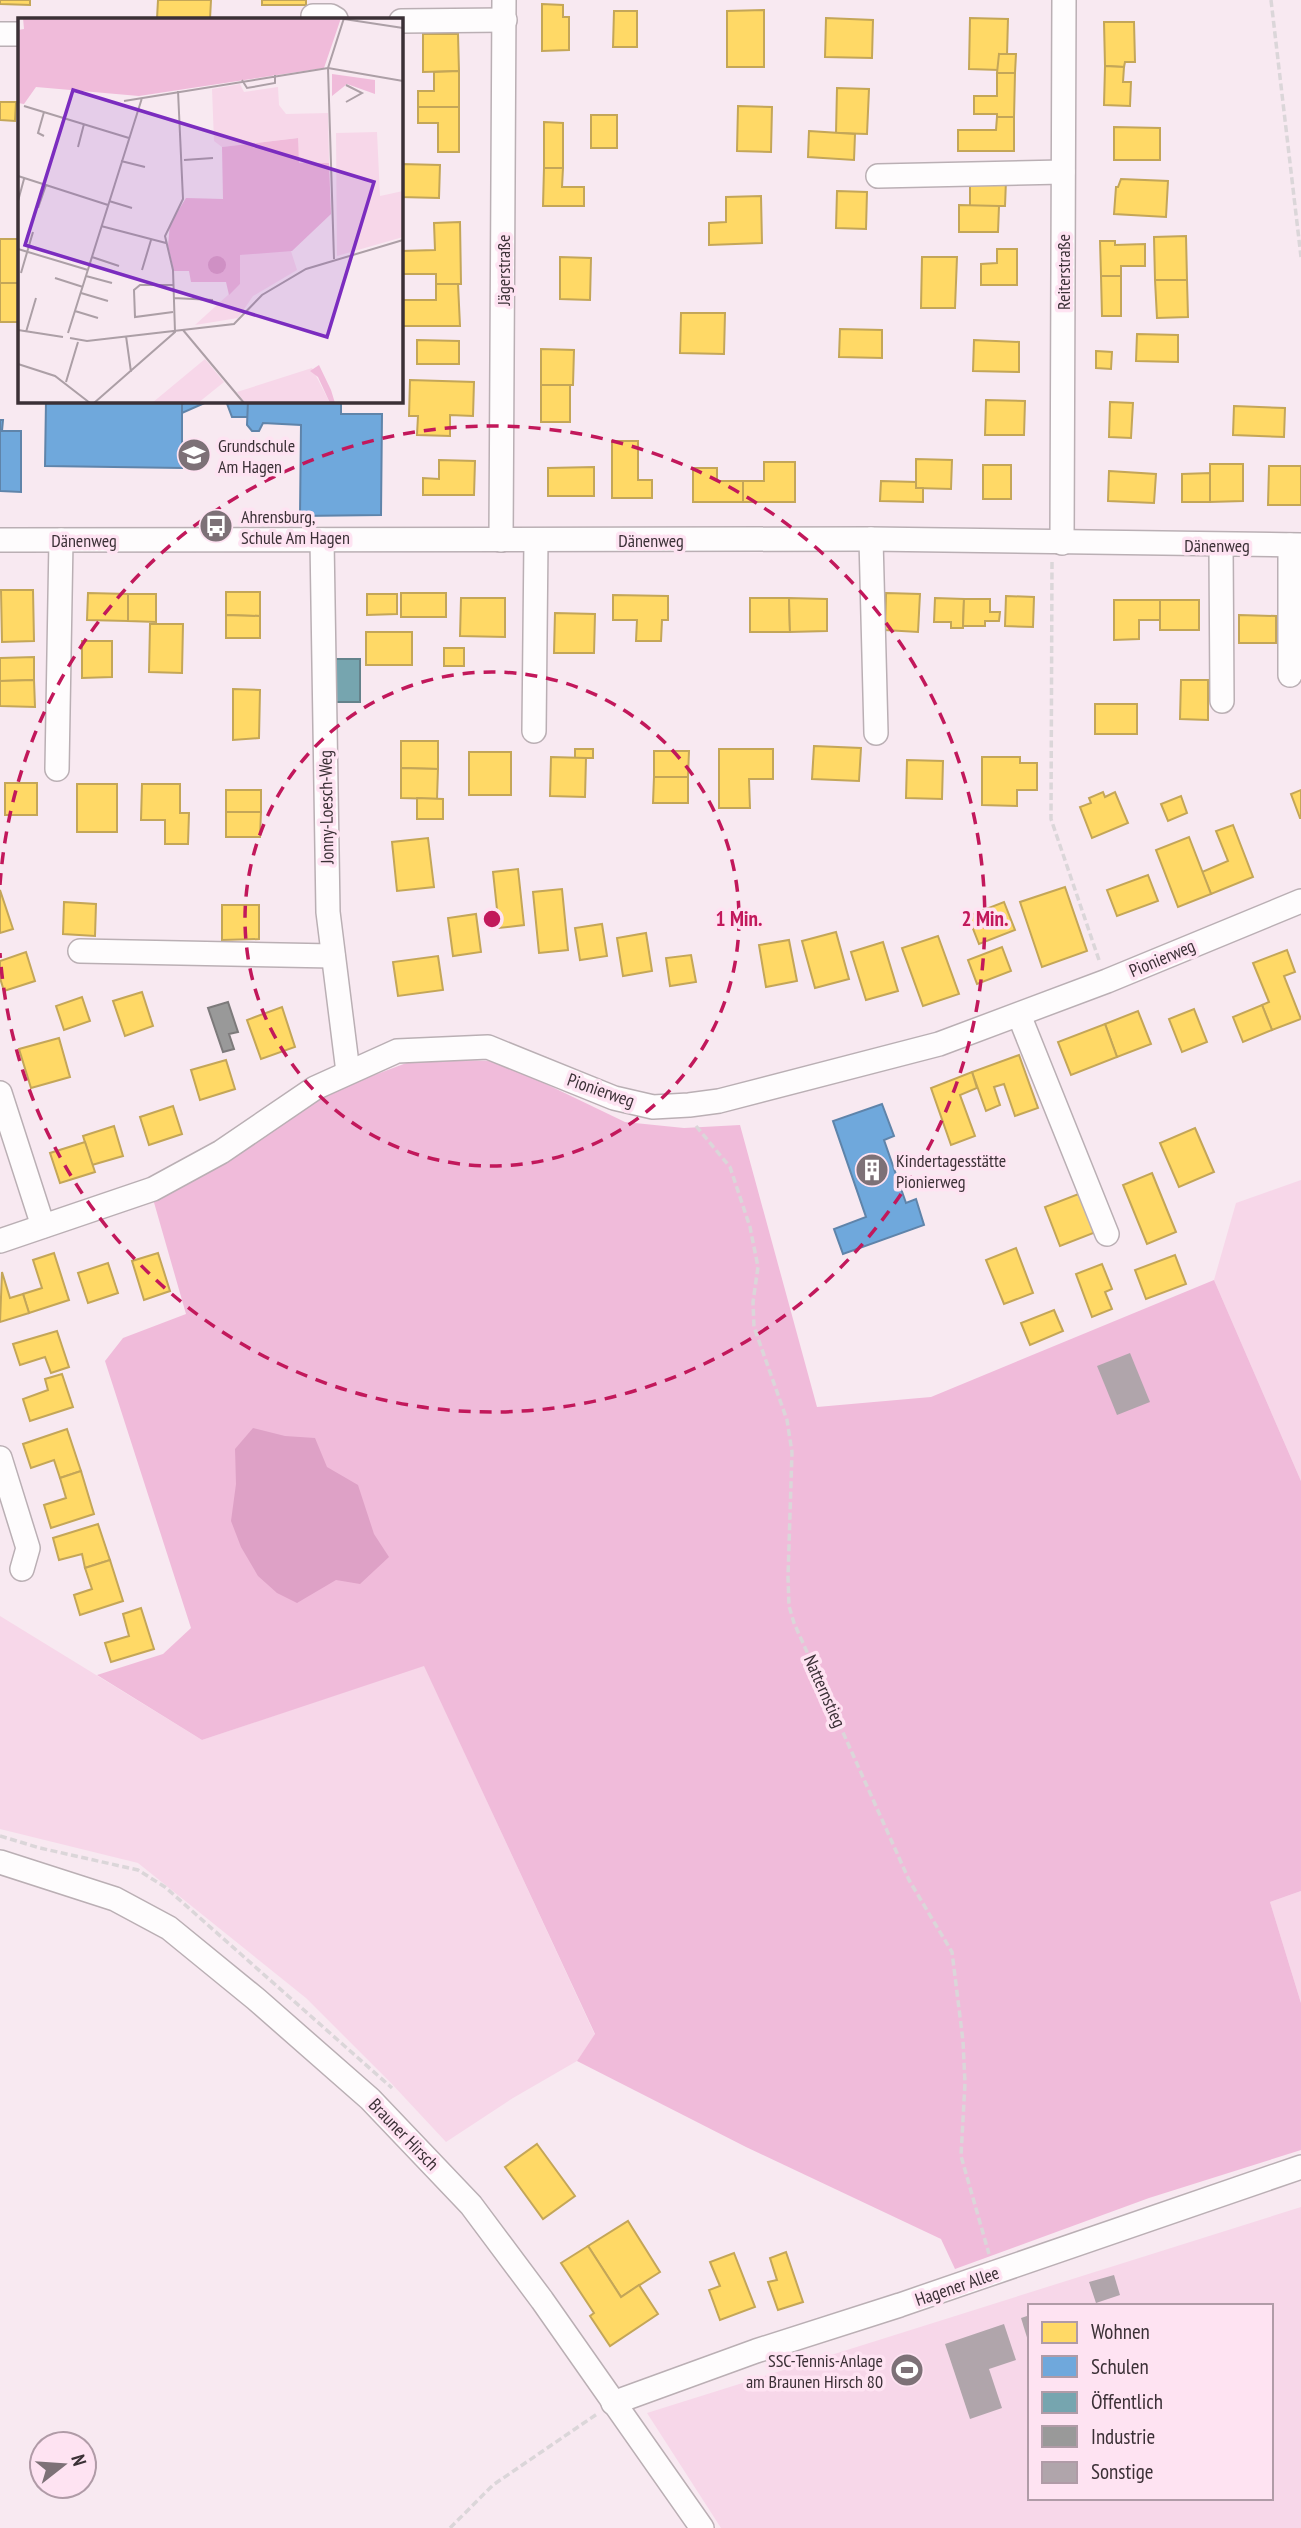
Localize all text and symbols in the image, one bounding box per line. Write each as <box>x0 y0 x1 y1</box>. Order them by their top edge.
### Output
inset map <box>18 18 402 402</box>
street label: Jägerstraße <box>492 234 515 307</box>
street label: Reiterstraße <box>1052 234 1075 310</box>
place label: Grundschule Am Hagen <box>218 434 295 478</box>
school or university icon: Grundschule Am Hagen <box>175 436 213 474</box>
place label: Ahrensburg, Schule Am Hagen <box>241 505 350 549</box>
bus stop icon: Ahrensburg, Schule Am Hagen <box>197 507 235 545</box>
street label: Dänenweg <box>51 529 117 552</box>
street label: Dänenweg <box>618 529 684 552</box>
street label: Dänenweg <box>1184 534 1250 557</box>
street label: Jonny-Loesch-Weg <box>314 750 339 865</box>
text: 1 Min. <box>716 905 762 932</box>
text: 2 Min. <box>962 905 1008 932</box>
centre of rings <box>480 907 504 931</box>
street label: Pionierweg <box>1126 934 1198 982</box>
street label: Pionierweg <box>564 1068 638 1112</box>
place label: Kindertagesstätte Pionierweg <box>896 1149 1006 1193</box>
building icon: Kindertagesstätte Pionierweg <box>853 1151 891 1189</box>
street label: Natternstieg <box>799 1651 851 1731</box>
street label: Brauner Hirsch <box>364 2093 444 2175</box>
street label: Hagener Allee <box>912 2261 1002 2311</box>
legend <box>1028 2304 1273 2500</box>
text: Wohnen <box>1091 2318 1150 2345</box>
place label: SSC-Tennis-Anlage am Braunen Hirsch 80 <box>746 2349 883 2393</box>
sports icon: SSC-Tennis-Anlage am Braunen Hirsch 80 <box>888 2351 926 2389</box>
text: Schulen <box>1091 2353 1149 2380</box>
text: Öffentlich <box>1091 2388 1163 2415</box>
text: Industrie <box>1091 2423 1155 2450</box>
north arrow <box>28 2430 98 2500</box>
text: N <box>66 2452 92 2468</box>
text: Sonstige <box>1091 2458 1153 2485</box>

